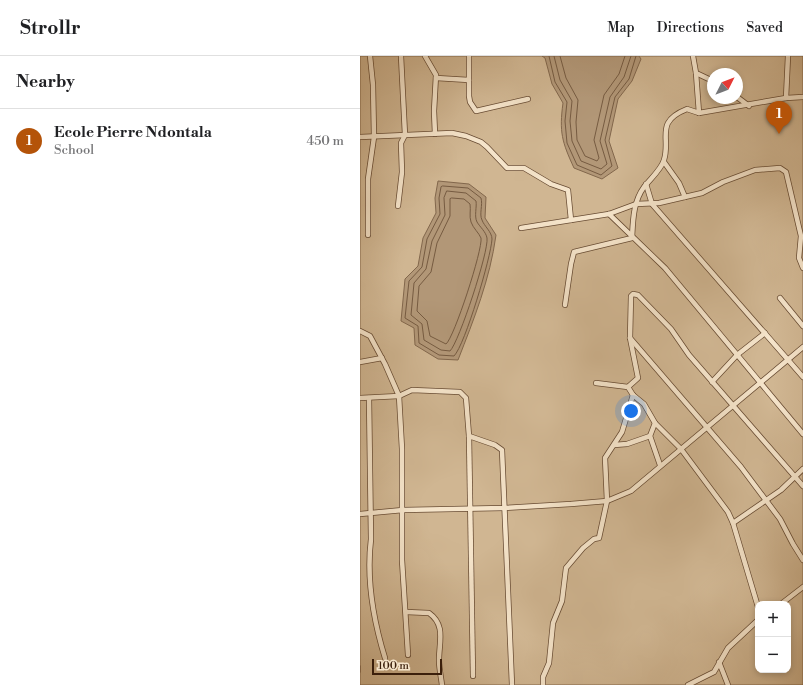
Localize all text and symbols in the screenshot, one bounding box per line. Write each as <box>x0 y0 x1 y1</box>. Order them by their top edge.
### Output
text: Strollr <box>20 16 81 40</box>
text: Map <box>607 19 635 37</box>
text: Directions <box>657 19 724 37</box>
text: Saved <box>746 19 783 37</box>
north arrow <box>707 68 743 104</box>
text: Nearby <box>16 71 75 93</box>
pin: 1 <box>766 101 792 134</box>
text: Ecole Pierre Ndontala <box>54 123 212 142</box>
text: 1 <box>26 133 32 149</box>
text: 450 m <box>306 133 344 149</box>
text: School <box>54 142 94 158</box>
your location <box>621 401 641 421</box>
map controls <box>755 601 791 673</box>
button: + <box>755 601 791 637</box>
button: − <box>755 637 791 673</box>
scale bar <box>372 657 442 676</box>
text: 100 m <box>378 659 409 673</box>

